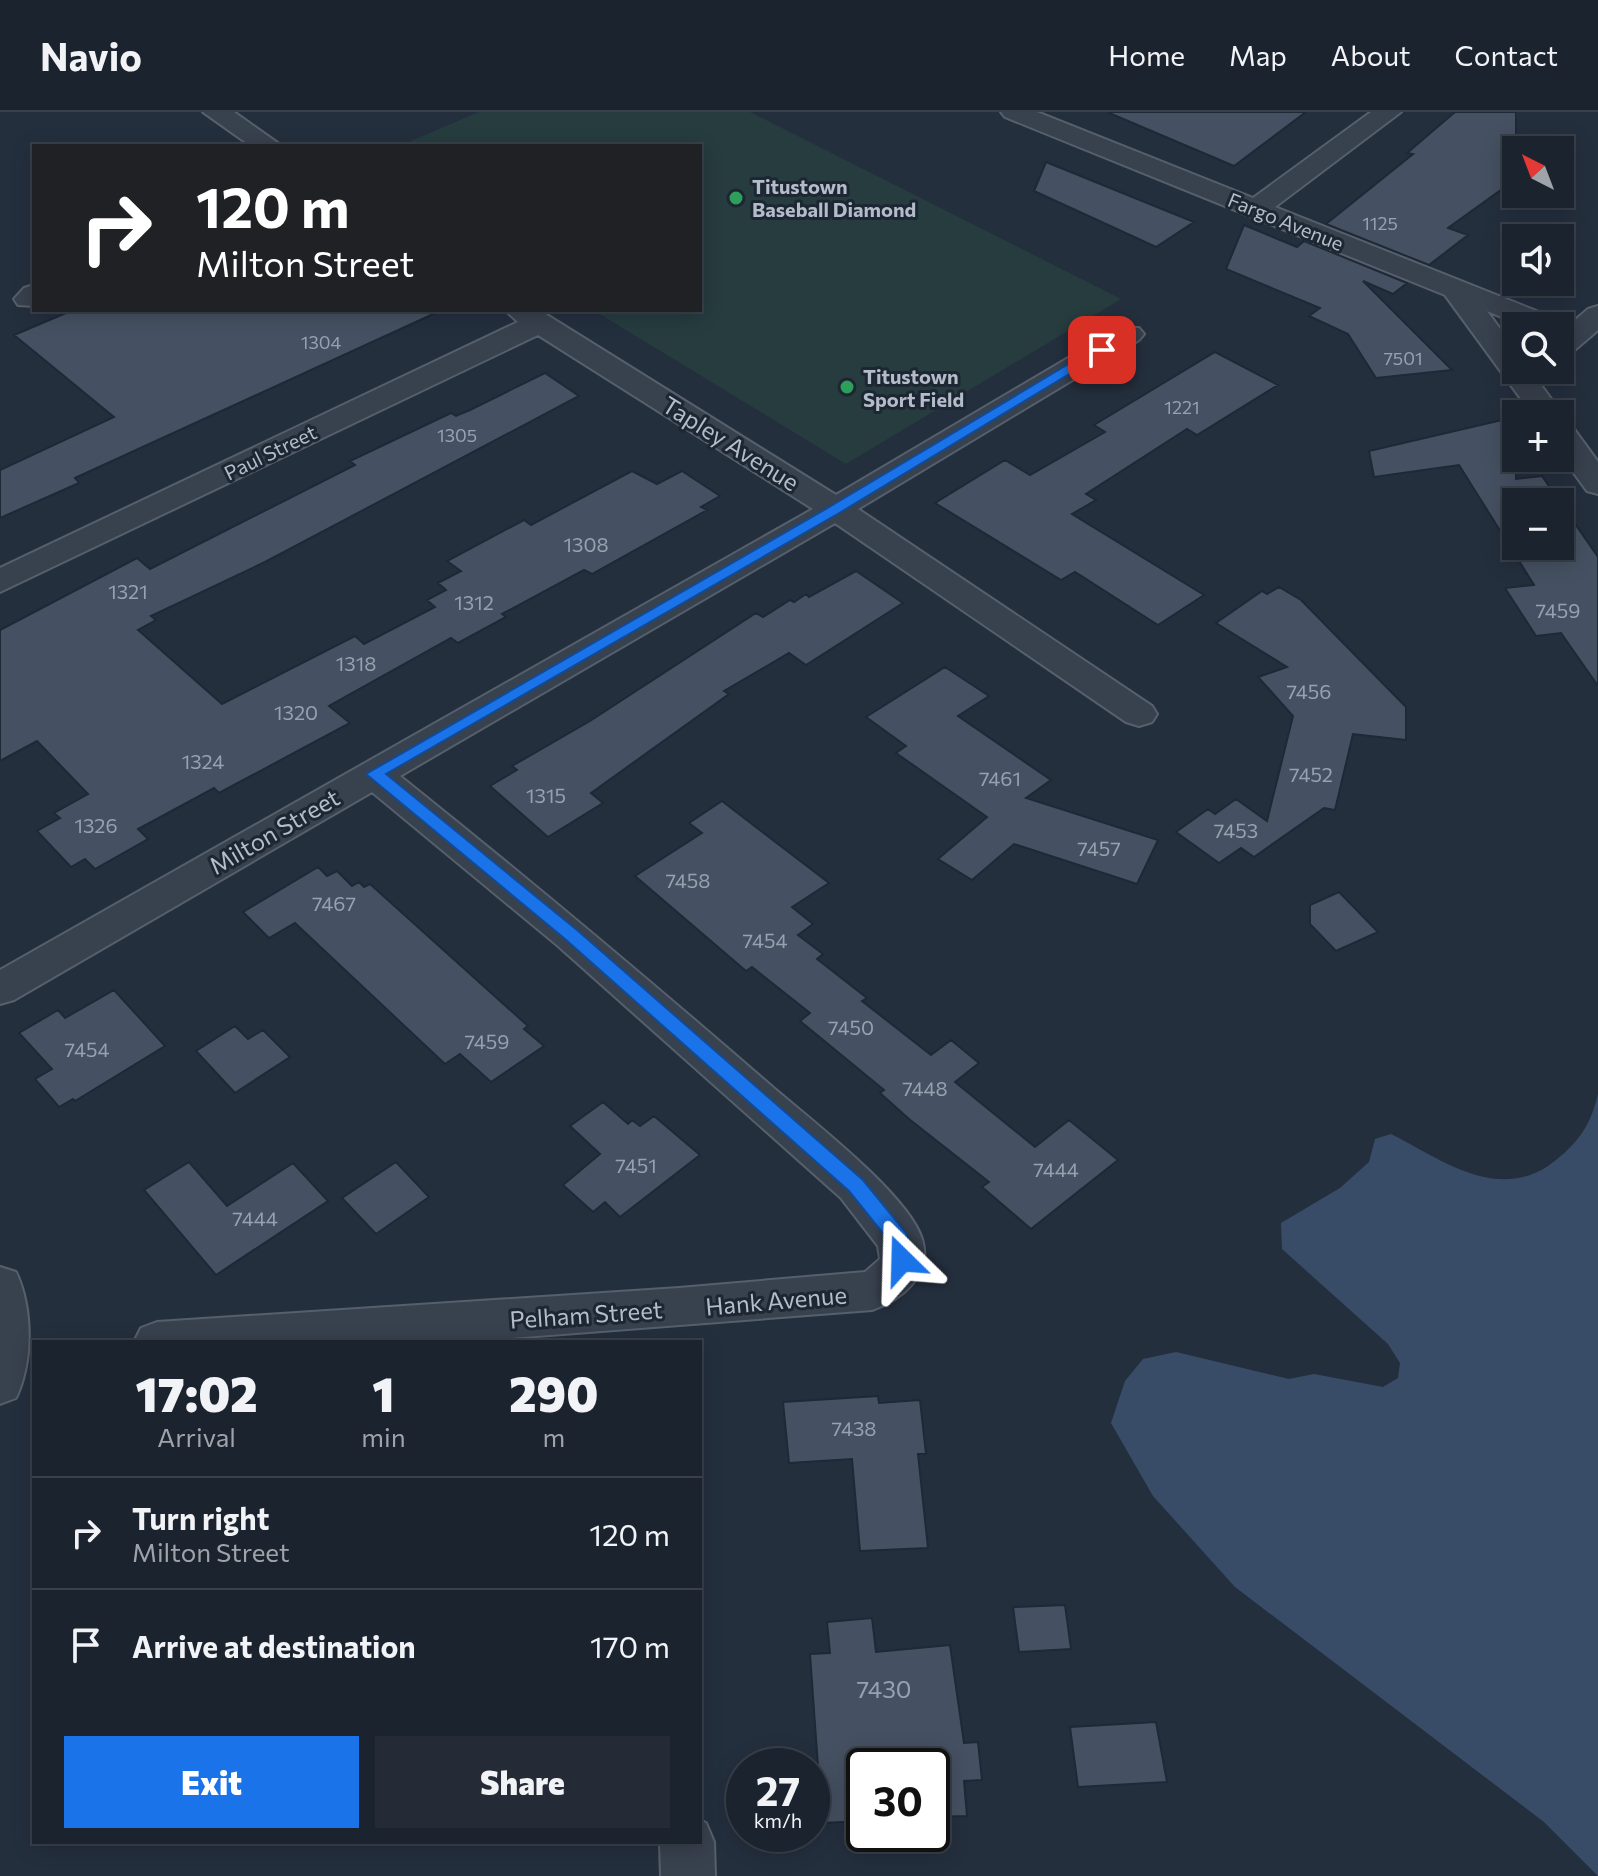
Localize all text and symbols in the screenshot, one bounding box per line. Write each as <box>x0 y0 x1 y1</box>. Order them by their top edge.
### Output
text: Navio <box>40 32 142 79</box>
text: Home <box>1108 38 1185 72</box>
text: Map <box>1229 38 1287 72</box>
text: About <box>1331 38 1411 72</box>
text: Contact <box>1455 38 1558 72</box>
north arrow <box>1502 136 1574 208</box>
map controls <box>1502 136 1574 560</box>
text: 120 m <box>196 171 350 240</box>
place label: Titustown Baseball Diamond <box>752 174 916 221</box>
icon: right <box>64 176 168 280</box>
street label: Fargo Avenue <box>1225 187 1347 255</box>
marker: Titustown Baseball Diamond <box>727 189 745 207</box>
house number: 1125 <box>1362 212 1398 234</box>
button: sound <box>1502 224 1574 296</box>
text: Milton Street <box>196 240 414 284</box>
button: search <box>1502 312 1574 384</box>
pin <box>1068 316 1136 384</box>
icon: arrive <box>1080 328 1124 372</box>
house number: 1304 <box>301 331 341 353</box>
house number: 7501 <box>1383 347 1423 369</box>
place label: Titustown Sport Field <box>863 364 964 411</box>
marker: Titustown Sport Field <box>838 378 856 396</box>
street label: Tapley Avenue <box>657 389 805 497</box>
house number: 1221 <box>1164 396 1200 418</box>
button: + <box>1502 400 1574 472</box>
street label: Paul Street <box>220 419 320 485</box>
house number: 1305 <box>437 424 477 446</box>
button: − <box>1502 488 1574 560</box>
house number: 1308 <box>563 532 609 556</box>
house number: 1321 <box>108 579 148 603</box>
house number: 1312 <box>454 590 494 614</box>
house number: 7459 <box>1536 598 1581 622</box>
house number: 1318 <box>336 651 376 675</box>
house number: 7456 <box>1287 679 1332 703</box>
house number: 1320 <box>274 700 318 724</box>
house number: 1324 <box>182 749 224 773</box>
house number: 7452 <box>1289 762 1333 786</box>
house number: 7461 <box>979 766 1021 790</box>
street label: Milton Street <box>204 782 344 880</box>
house number: 1315 <box>526 783 566 807</box>
house number: 1326 <box>74 813 118 837</box>
house number: 7453 <box>1214 818 1258 842</box>
house number: 7457 <box>1077 836 1121 860</box>
house number: 7458 <box>666 868 711 892</box>
house number: 7467 <box>312 891 356 915</box>
house number: 7454 <box>743 928 787 952</box>
house number: 7450 <box>828 1015 874 1039</box>
house number: 7459 <box>465 1029 510 1053</box>
house number: 7454 <box>65 1037 109 1061</box>
house number: 7448 <box>902 1076 948 1100</box>
house number: 7451 <box>615 1153 657 1177</box>
house number: 7444 <box>1033 1157 1079 1181</box>
house number: 7444 <box>232 1206 278 1230</box>
position arrow <box>860 1218 944 1302</box>
street label: Hank Avenue <box>704 1279 848 1321</box>
street label: Pelham Street <box>509 1294 664 1334</box>
text: 17:02 <box>135 1363 258 1422</box>
text: 1 <box>372 1363 395 1422</box>
text: 290 <box>509 1363 598 1422</box>
house number: 7438 <box>832 1416 876 1440</box>
text: Arrival <box>157 1421 236 1452</box>
text: min <box>361 1421 406 1452</box>
text: m <box>542 1421 565 1452</box>
text: Turn right <box>132 1499 269 1536</box>
icon: right <box>64 1511 108 1555</box>
text: 120 m <box>589 1515 670 1552</box>
text: Milton Street <box>132 1536 290 1567</box>
icon: arrive <box>64 1623 108 1667</box>
text: Arrive at destination <box>132 1627 416 1664</box>
text: 170 m <box>590 1627 670 1664</box>
house number: 7430 <box>857 1674 912 1703</box>
button: Exit <box>64 1736 359 1828</box>
button: Share <box>375 1736 670 1828</box>
speed limit sign: 30 <box>846 1748 950 1852</box>
text: 27 <box>756 1765 800 1814</box>
text: km/h <box>754 1808 802 1832</box>

